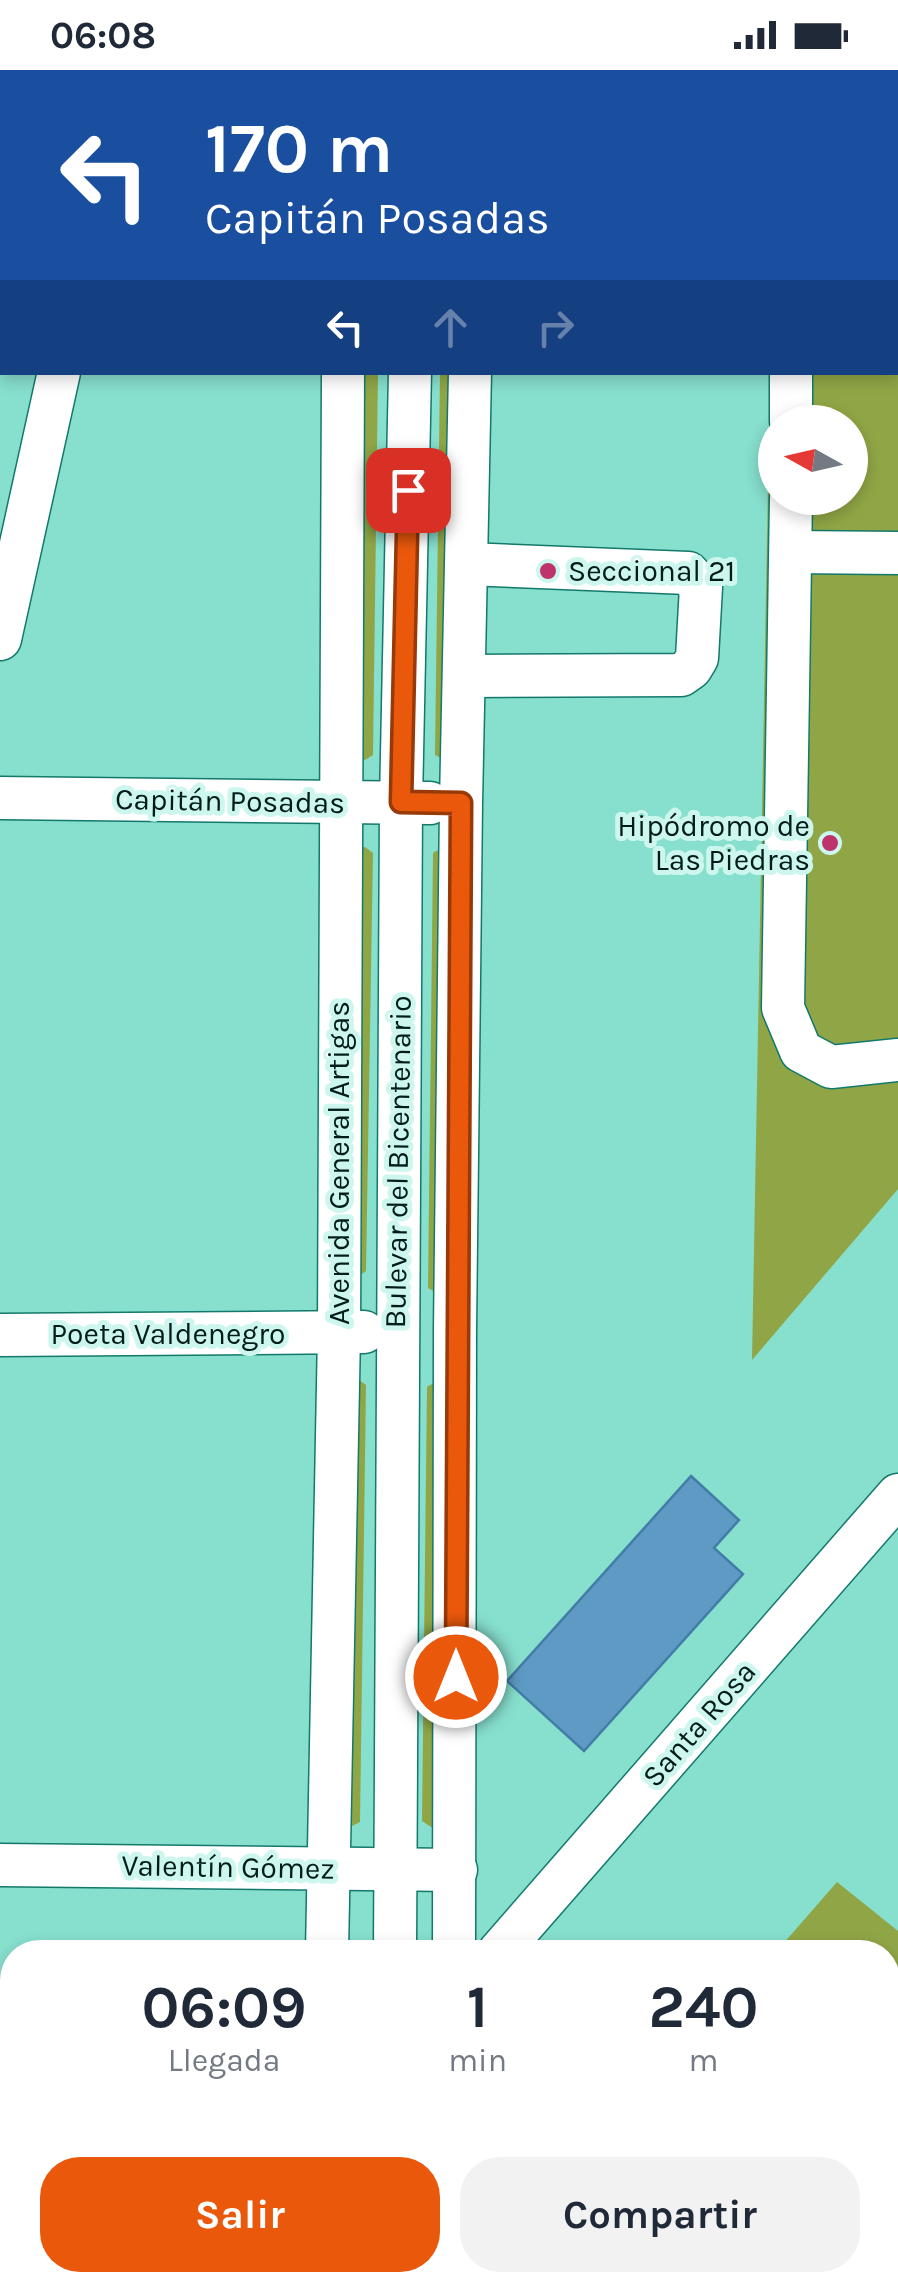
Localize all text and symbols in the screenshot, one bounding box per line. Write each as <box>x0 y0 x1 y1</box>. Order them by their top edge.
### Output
text: 06:08 <box>50 13 156 58</box>
text: 170 m <box>205 108 393 190</box>
icon: left <box>40 110 170 240</box>
text: Capitán Posadas <box>205 192 550 244</box>
icon: left <box>318 300 373 355</box>
icon: ahead <box>423 300 478 355</box>
icon: right <box>528 300 583 355</box>
north arrow <box>758 405 868 515</box>
map controls <box>758 405 868 515</box>
pin <box>366 448 451 533</box>
icon: arrive <box>381 463 436 518</box>
place label: Seccional 21 <box>568 553 735 589</box>
marker: Seccional 21 <box>537 560 559 582</box>
street label: Capitán Posadas <box>115 781 345 821</box>
place label: Hipódromo de Las Piedras <box>617 808 810 878</box>
marker: Hipódromo de Las Piedras <box>819 832 841 854</box>
street label: Bulevar del Bicentenario <box>377 995 419 1329</box>
street label: Avenida General Artigas <box>321 1001 357 1325</box>
street label: Poeta Valdenegro <box>50 1316 286 1352</box>
position arrow <box>404 1625 508 1729</box>
street label: Santa Rosa <box>635 1654 763 1794</box>
street label: Valentín Gómez <box>121 1847 335 1887</box>
text: 06:09 <box>142 1972 307 2042</box>
text: 1 <box>467 1972 488 2042</box>
text: 240 <box>648 1972 758 2042</box>
text: Llegada <box>168 2042 280 2079</box>
text: min <box>448 2042 507 2079</box>
text: m <box>688 2042 718 2079</box>
button: Salir <box>40 2157 440 2272</box>
button: Compartir <box>460 2157 860 2272</box>

